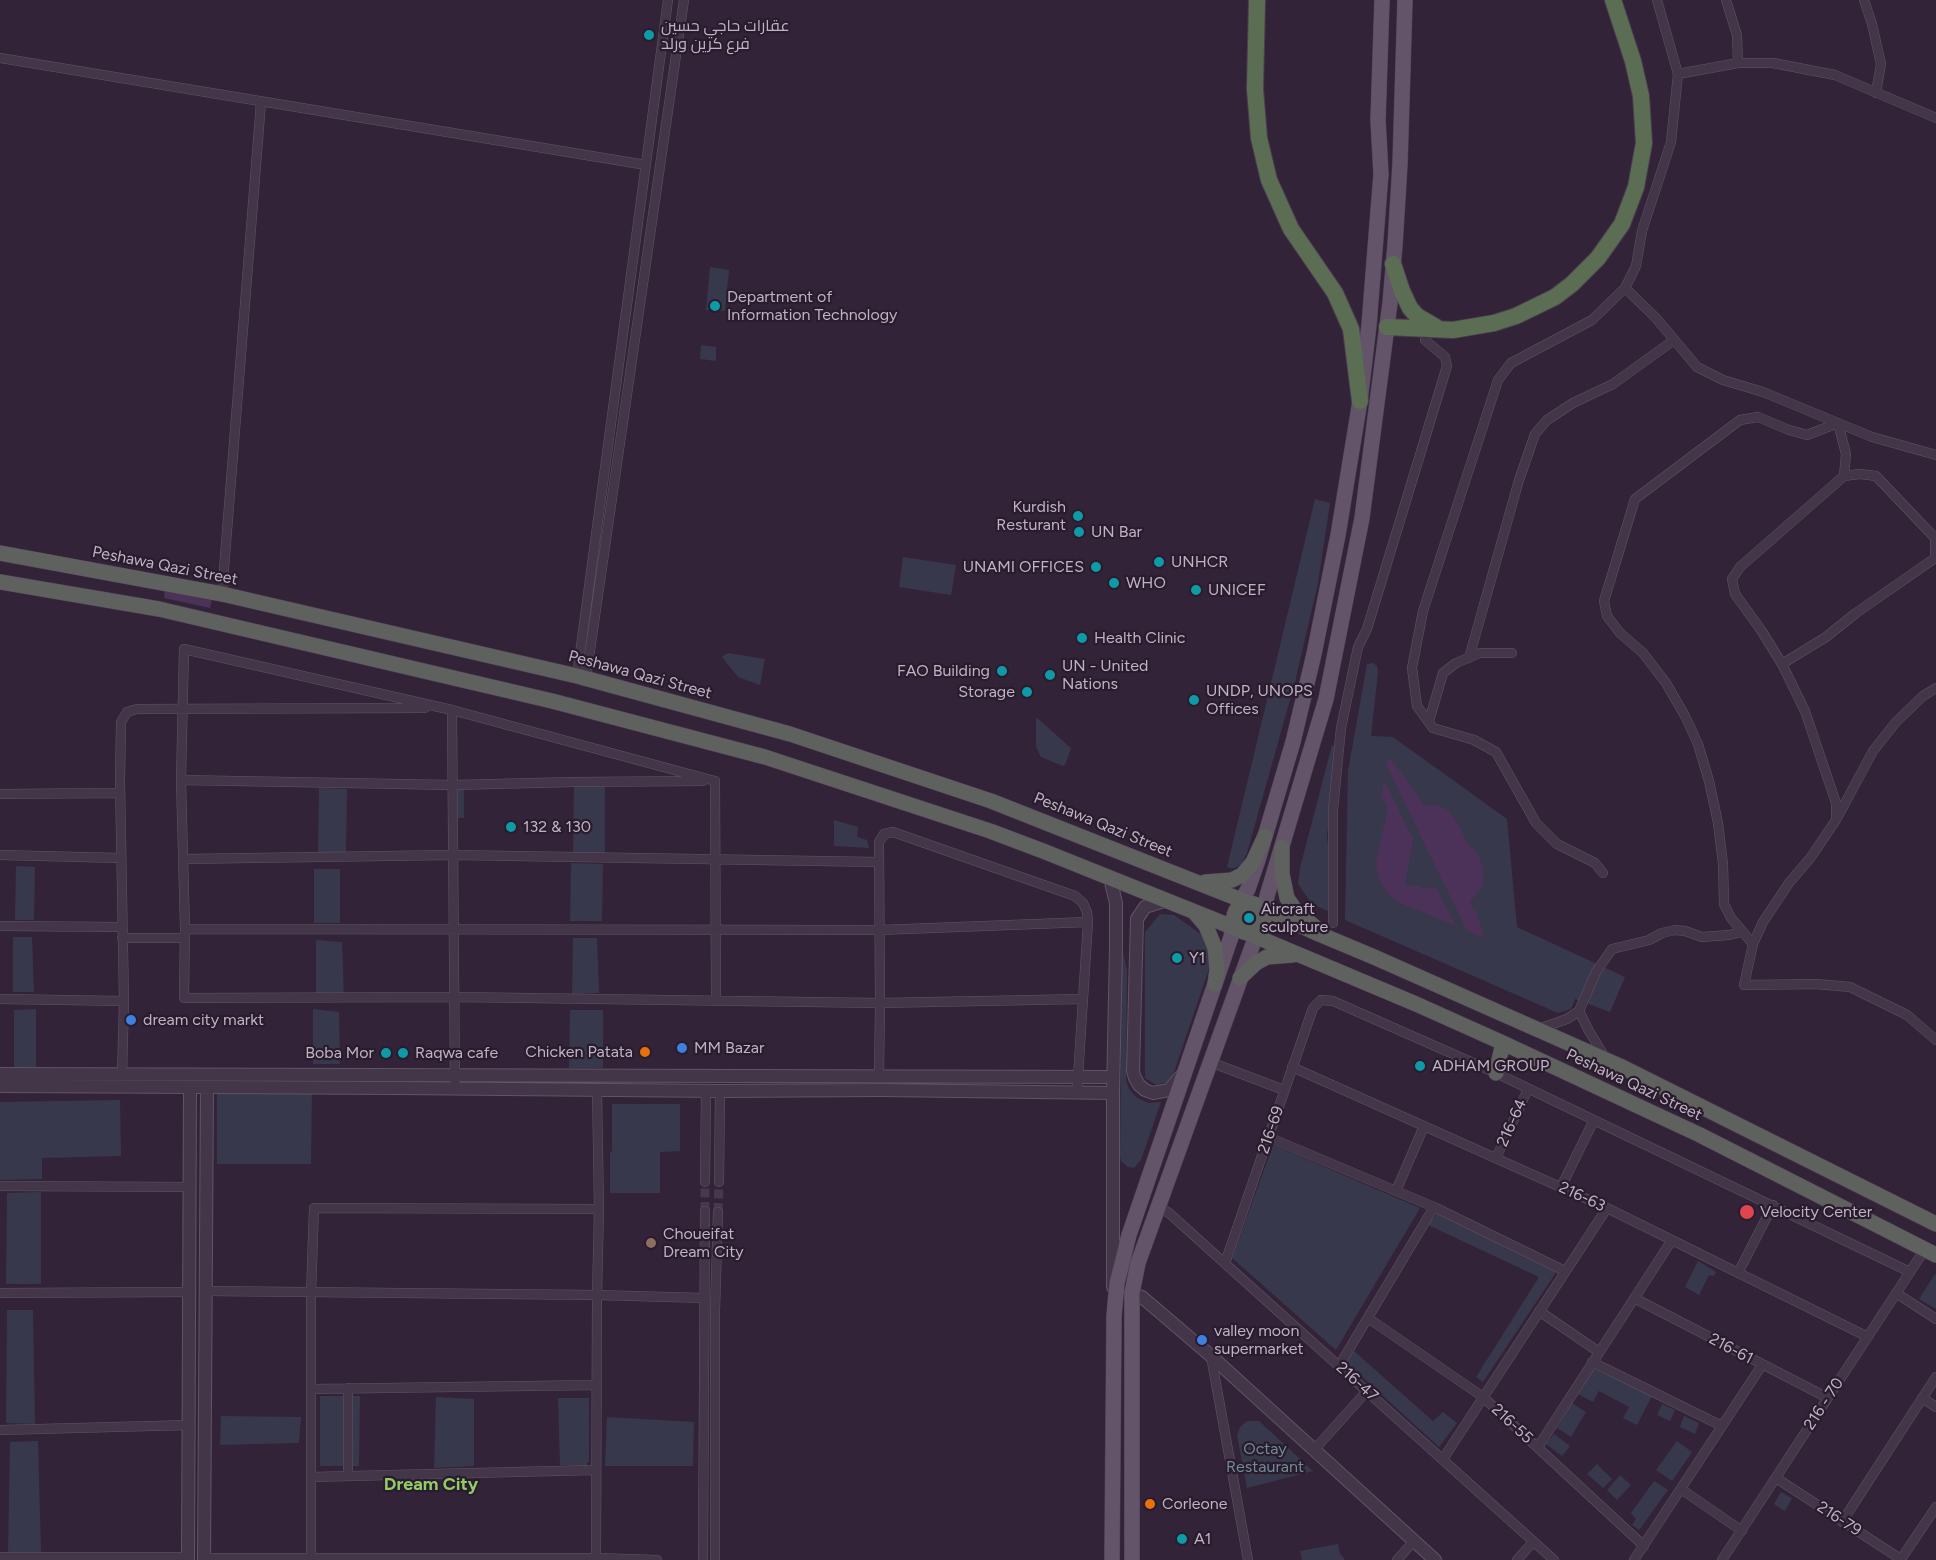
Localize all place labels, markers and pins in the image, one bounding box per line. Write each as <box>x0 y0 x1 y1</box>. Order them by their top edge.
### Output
place label: عقارات حاجي حسين فرع كرين ورلد <box>661 16 790 54</box>
marker: عقارات حاجي حسين فرع كرين ورلد <box>642 28 656 42</box>
place label: Department of Information Technology <box>727 287 897 325</box>
marker: Department of Information Technology <box>708 299 722 313</box>
place label: Kurdish Resturant <box>996 497 1066 535</box>
marker: Kurdish Resturant <box>1071 509 1085 523</box>
place label: UN Bar <box>1091 522 1142 542</box>
marker: UN Bar <box>1072 525 1086 539</box>
place label: UNHCR <box>1171 552 1228 572</box>
marker: UNHCR <box>1152 555 1166 569</box>
place label: UNAMI OFFICES <box>963 557 1084 577</box>
marker: UNAMI OFFICES <box>1089 560 1103 574</box>
place label: WHO <box>1126 573 1166 593</box>
marker: WHO <box>1107 576 1121 590</box>
place label: UNICEF <box>1208 580 1266 600</box>
marker: UNICEF <box>1189 583 1203 597</box>
place label: Health Clinic <box>1094 628 1185 648</box>
marker: Health Clinic <box>1075 631 1089 645</box>
place label: UN - United Nations <box>1062 656 1148 694</box>
place label: FAO Building <box>897 661 990 681</box>
marker: FAO Building <box>995 664 1009 678</box>
marker: UN - United Nations <box>1043 668 1057 682</box>
place label: UNDP, UNOPS Offices <box>1206 681 1313 719</box>
place label: Storage <box>958 682 1015 702</box>
marker: Storage <box>1020 685 1034 699</box>
marker: UNDP, UNOPS Offices <box>1187 693 1201 707</box>
place label: 132 & 130 <box>523 817 591 837</box>
marker: 132 & 130 <box>504 820 518 834</box>
place label: Aircraft sculpture <box>1261 899 1328 937</box>
marker: Aircraft sculpture <box>1242 911 1256 925</box>
place label: Y1 <box>1189 948 1205 968</box>
marker: Y1 <box>1170 951 1184 965</box>
place label: dream city markt <box>143 1010 264 1030</box>
marker: dream city markt <box>124 1013 138 1027</box>
place label: MM Bazar <box>694 1038 764 1058</box>
marker: MM Bazar <box>675 1041 689 1055</box>
place label: Chicken Patata <box>525 1042 633 1062</box>
place label: Boba Mor <box>305 1043 374 1063</box>
place label: Raqwa cafe <box>415 1043 498 1063</box>
marker: Chicken Patata <box>638 1045 652 1059</box>
marker: Boba Mor <box>379 1046 393 1060</box>
marker: Raqwa cafe <box>396 1046 410 1060</box>
place label: ADHAM GROUP <box>1432 1056 1549 1076</box>
marker: ADHAM GROUP <box>1413 1059 1427 1073</box>
place label: Velocity Center <box>1760 1202 1872 1222</box>
marker: Velocity Center <box>1738 1203 1756 1221</box>
place label: Choueifat Dream City <box>663 1224 744 1262</box>
marker: Choueifat Dream City <box>644 1236 658 1250</box>
place label: valley moon supermarket <box>1214 1321 1304 1359</box>
marker: valley moon supermarket <box>1195 1333 1209 1347</box>
place label: Corleone <box>1162 1494 1227 1514</box>
marker: Corleone <box>1143 1497 1157 1511</box>
place label: A1 <box>1194 1529 1211 1549</box>
marker: A1 <box>1175 1532 1189 1546</box>

